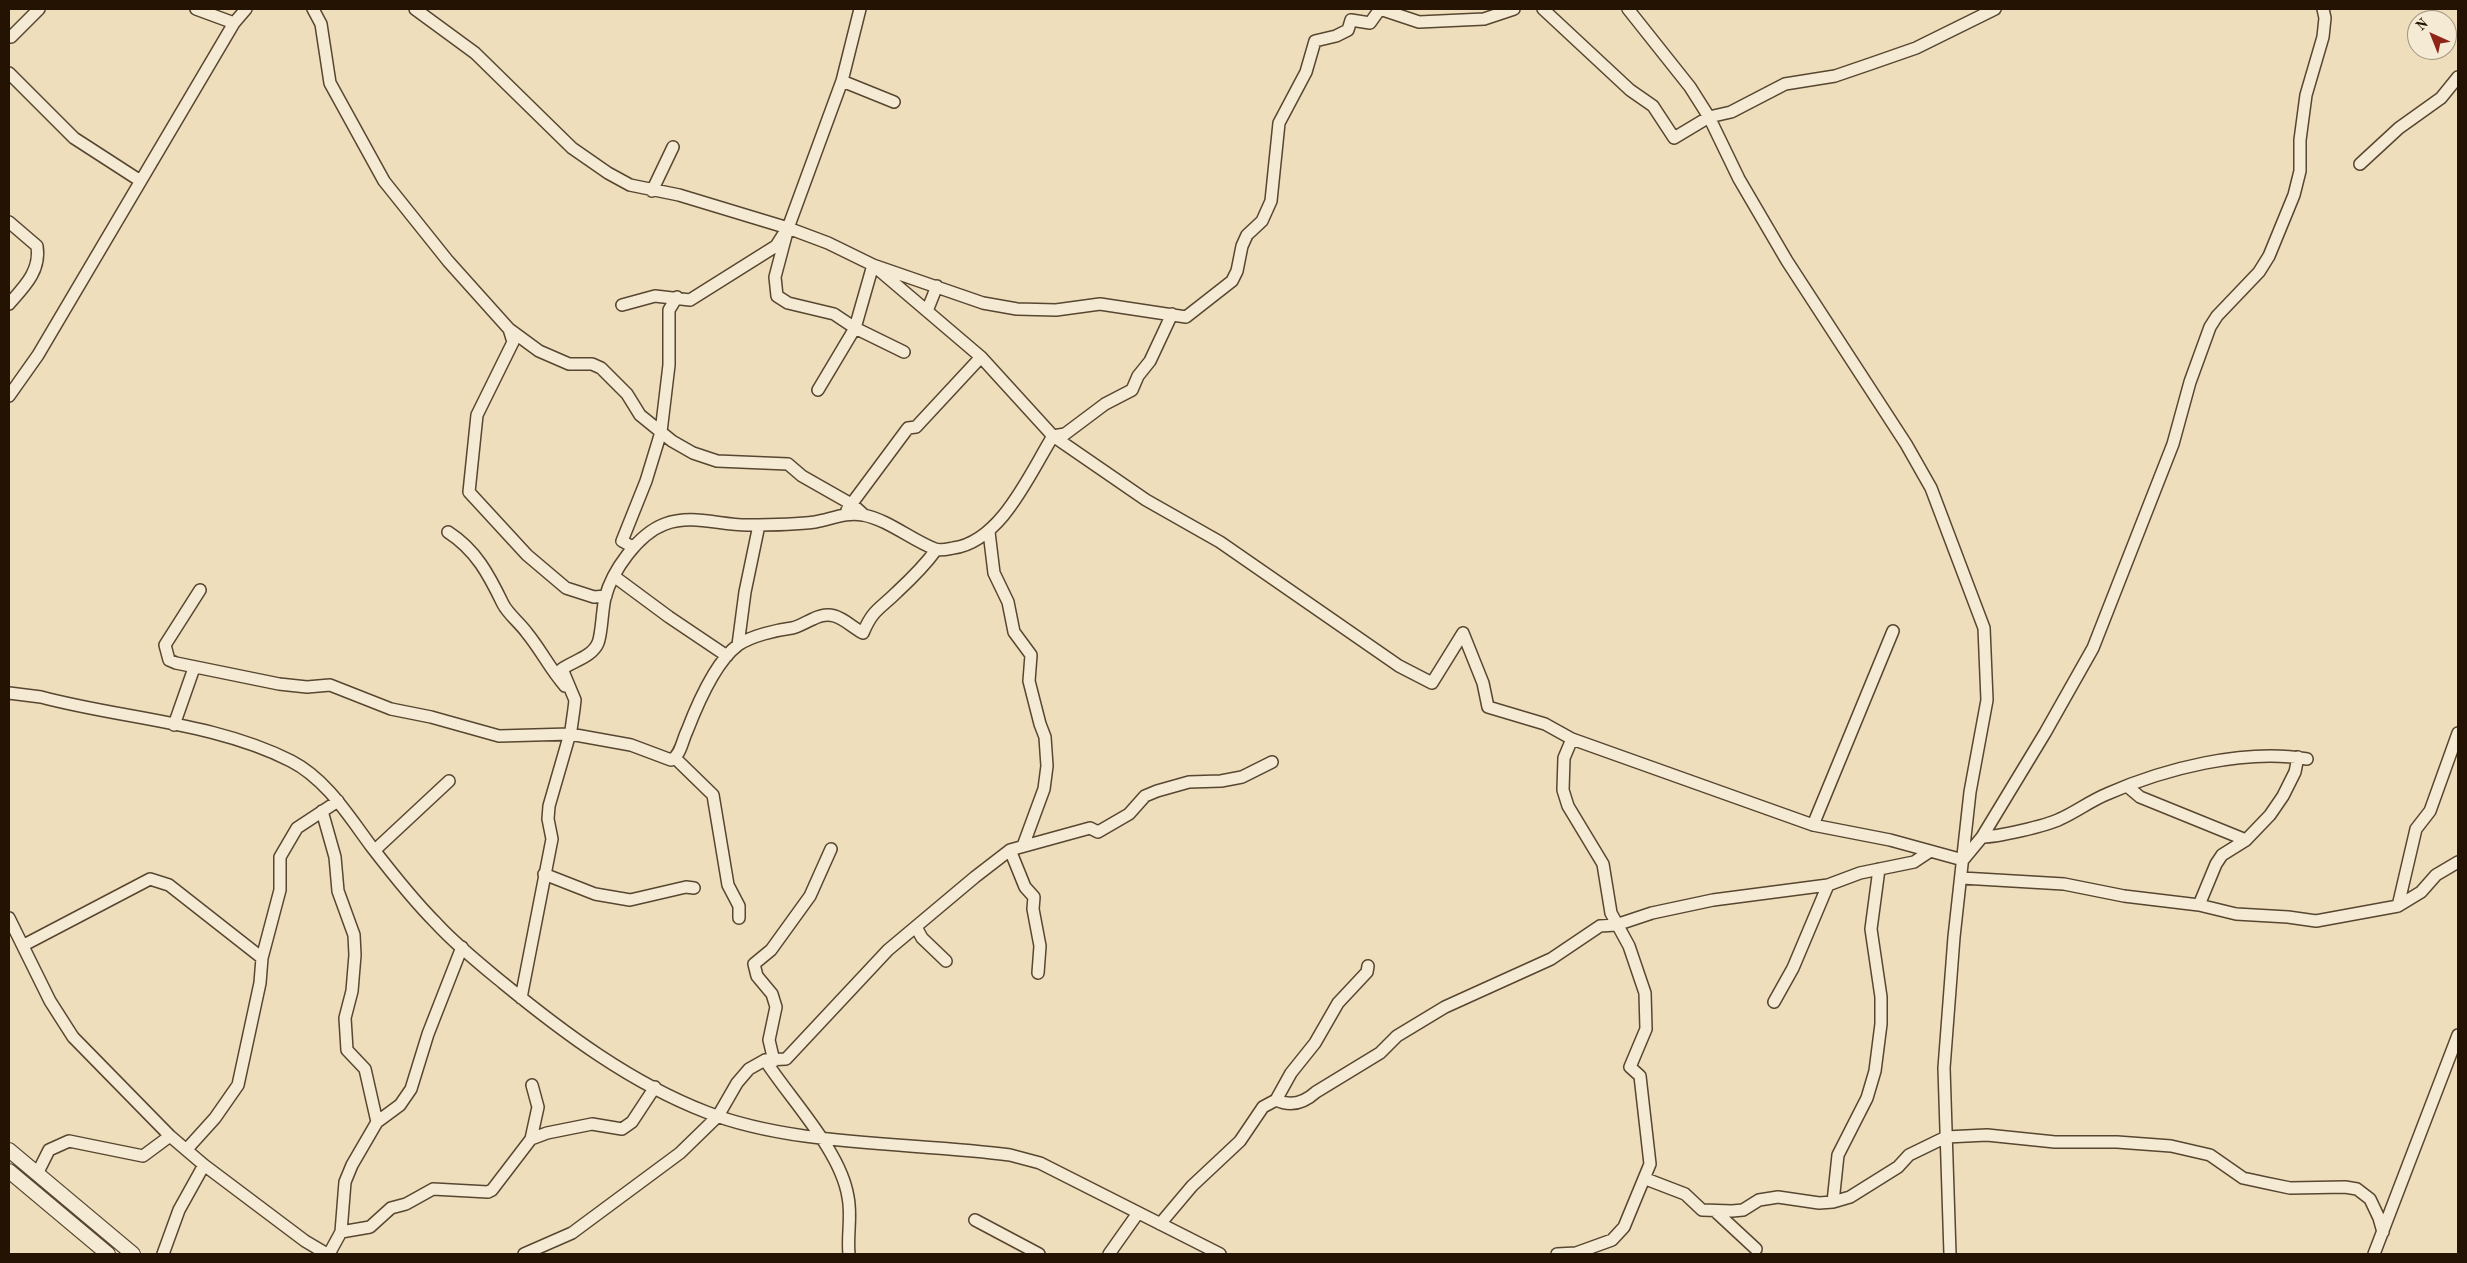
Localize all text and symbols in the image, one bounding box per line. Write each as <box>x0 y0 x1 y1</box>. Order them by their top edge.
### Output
north arrow <box>2407 10 2457 60</box>
text: N <box>2414 16 2431 34</box>

